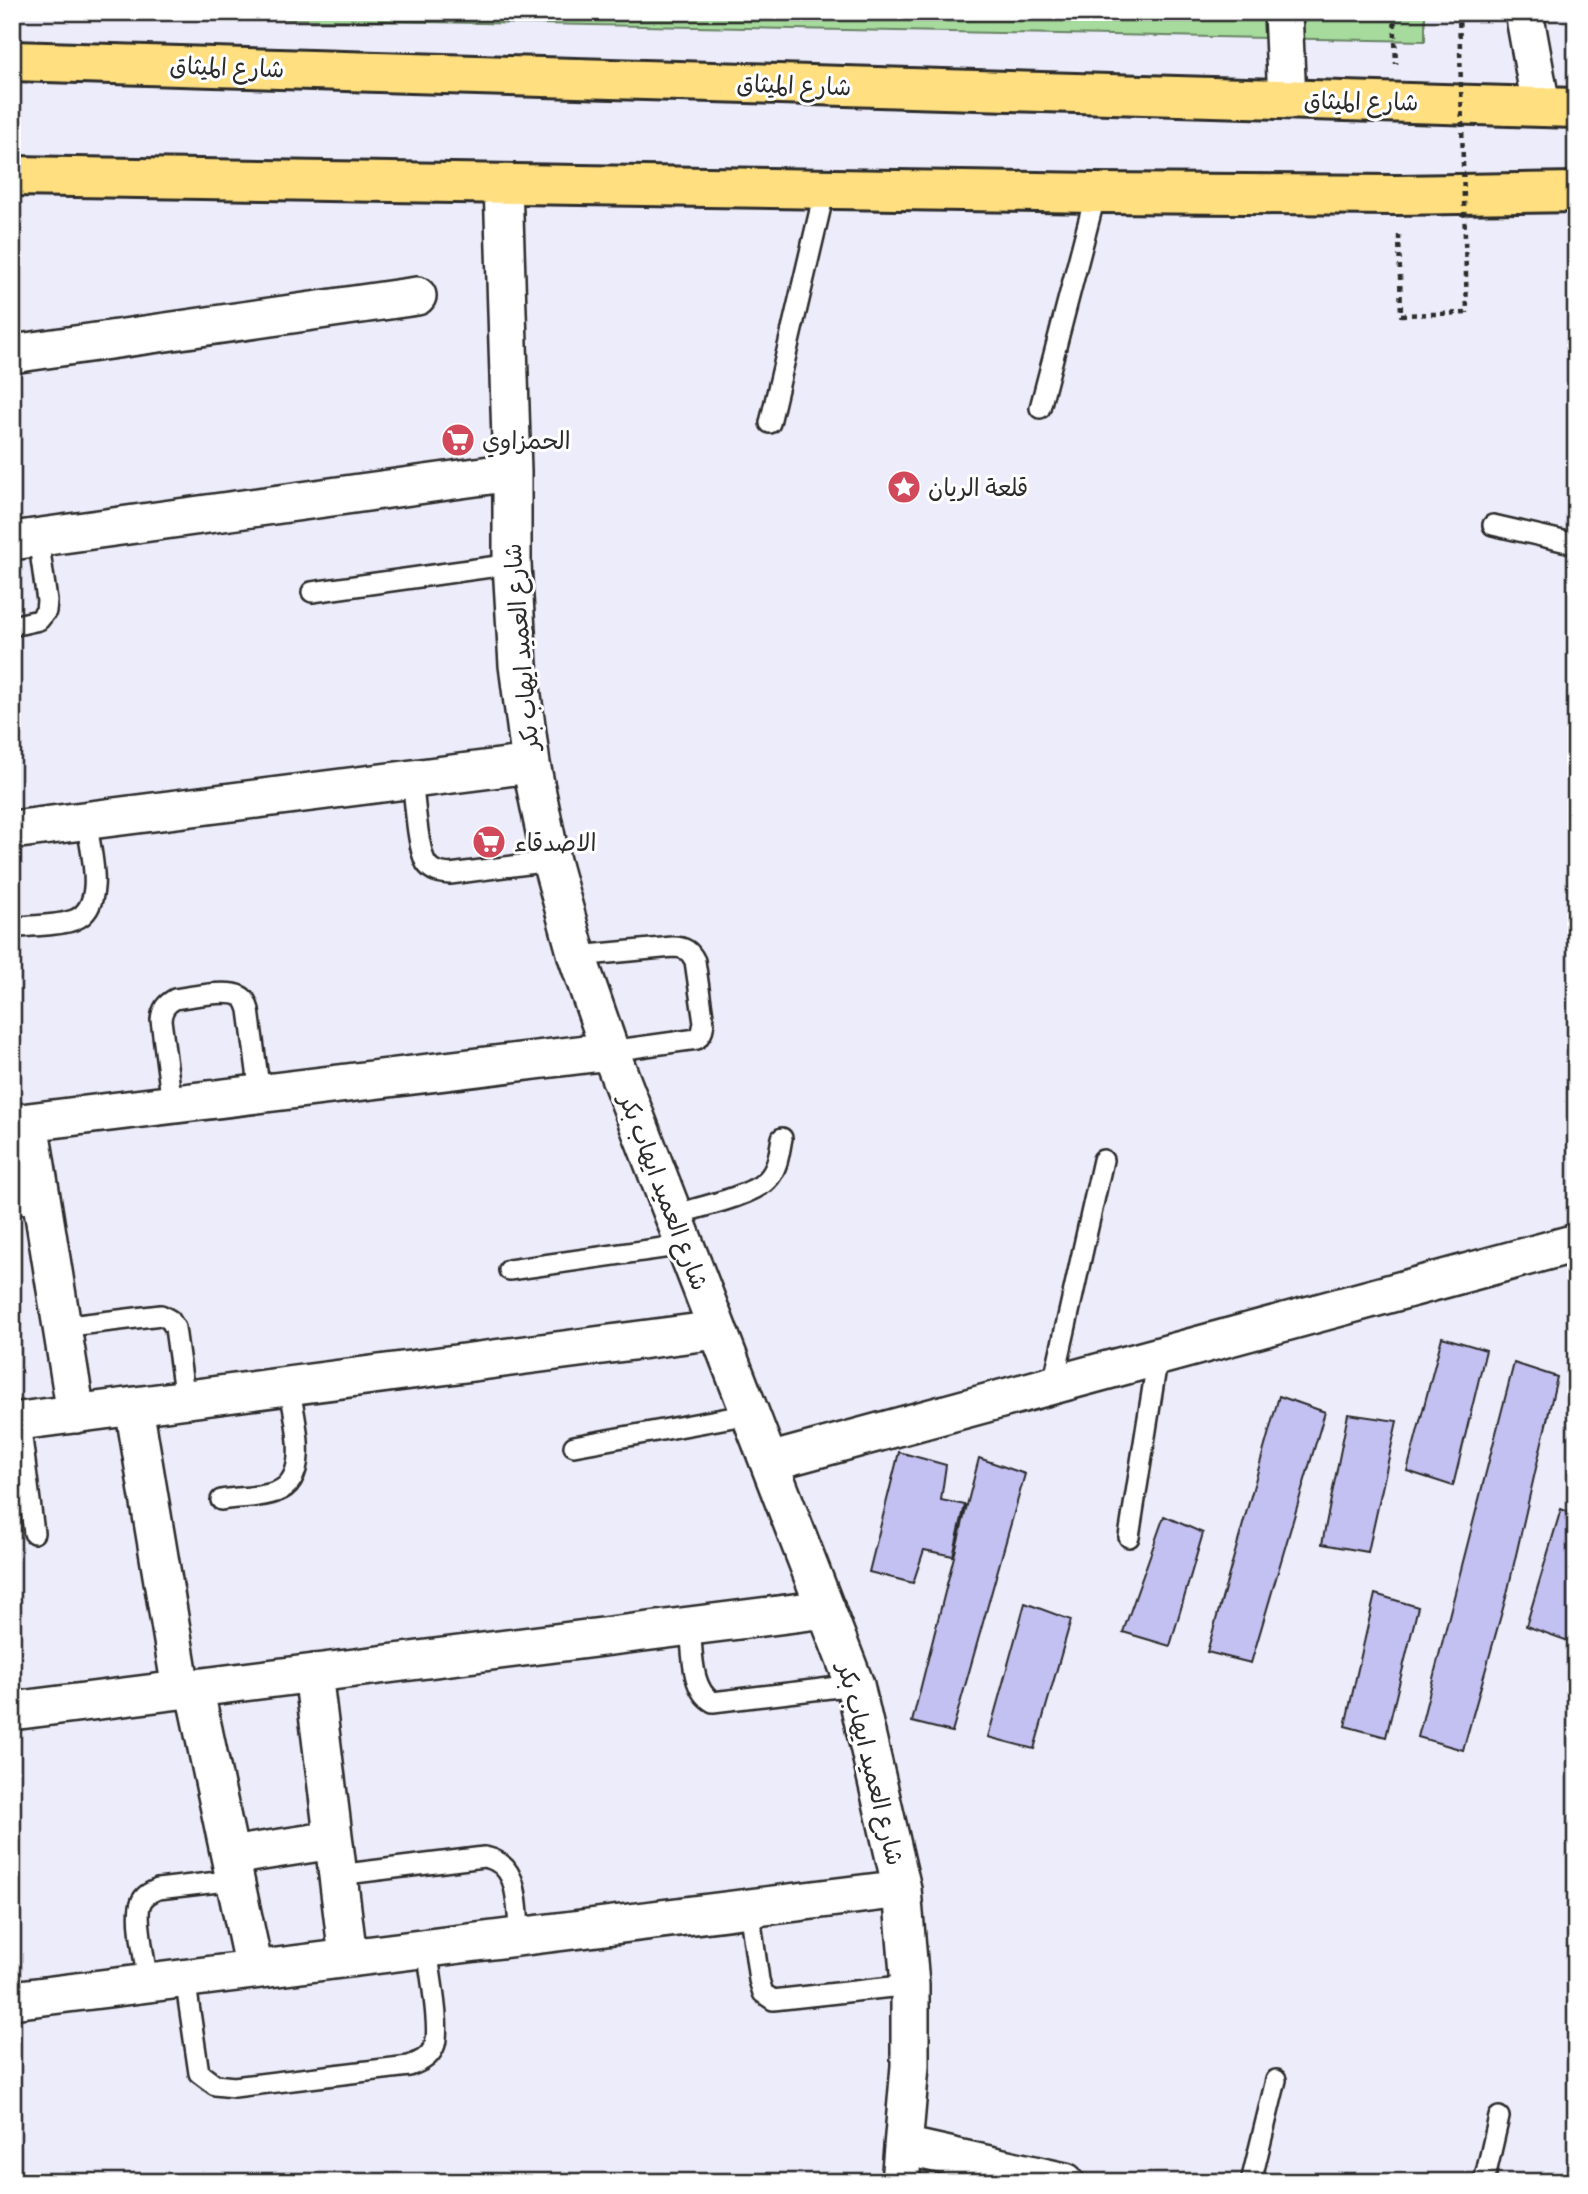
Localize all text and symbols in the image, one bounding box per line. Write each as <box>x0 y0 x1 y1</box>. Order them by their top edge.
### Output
street label: شارع الميثاق <box>169 51 285 86</box>
street label: شارع الميثاق <box>736 69 852 104</box>
street label: شارع الميثاق <box>1303 86 1419 119</box>
supermarket icon: الحمزاوي <box>439 421 477 459</box>
place label: الحمزاوي <box>482 426 571 458</box>
place icon: قلعة الريان <box>885 468 923 506</box>
place label: قلعة الريان <box>928 473 1028 502</box>
street label: شارع العميد ايهاب بكر <box>498 542 548 754</box>
supermarket icon: الاصدقاء <box>470 823 508 861</box>
place label: الاصدقاء <box>514 828 596 857</box>
street label: شارع العميد ايهاب بكر <box>610 1088 715 1295</box>
street label: شارع العميد ايهاب بكر <box>828 1658 910 1869</box>

